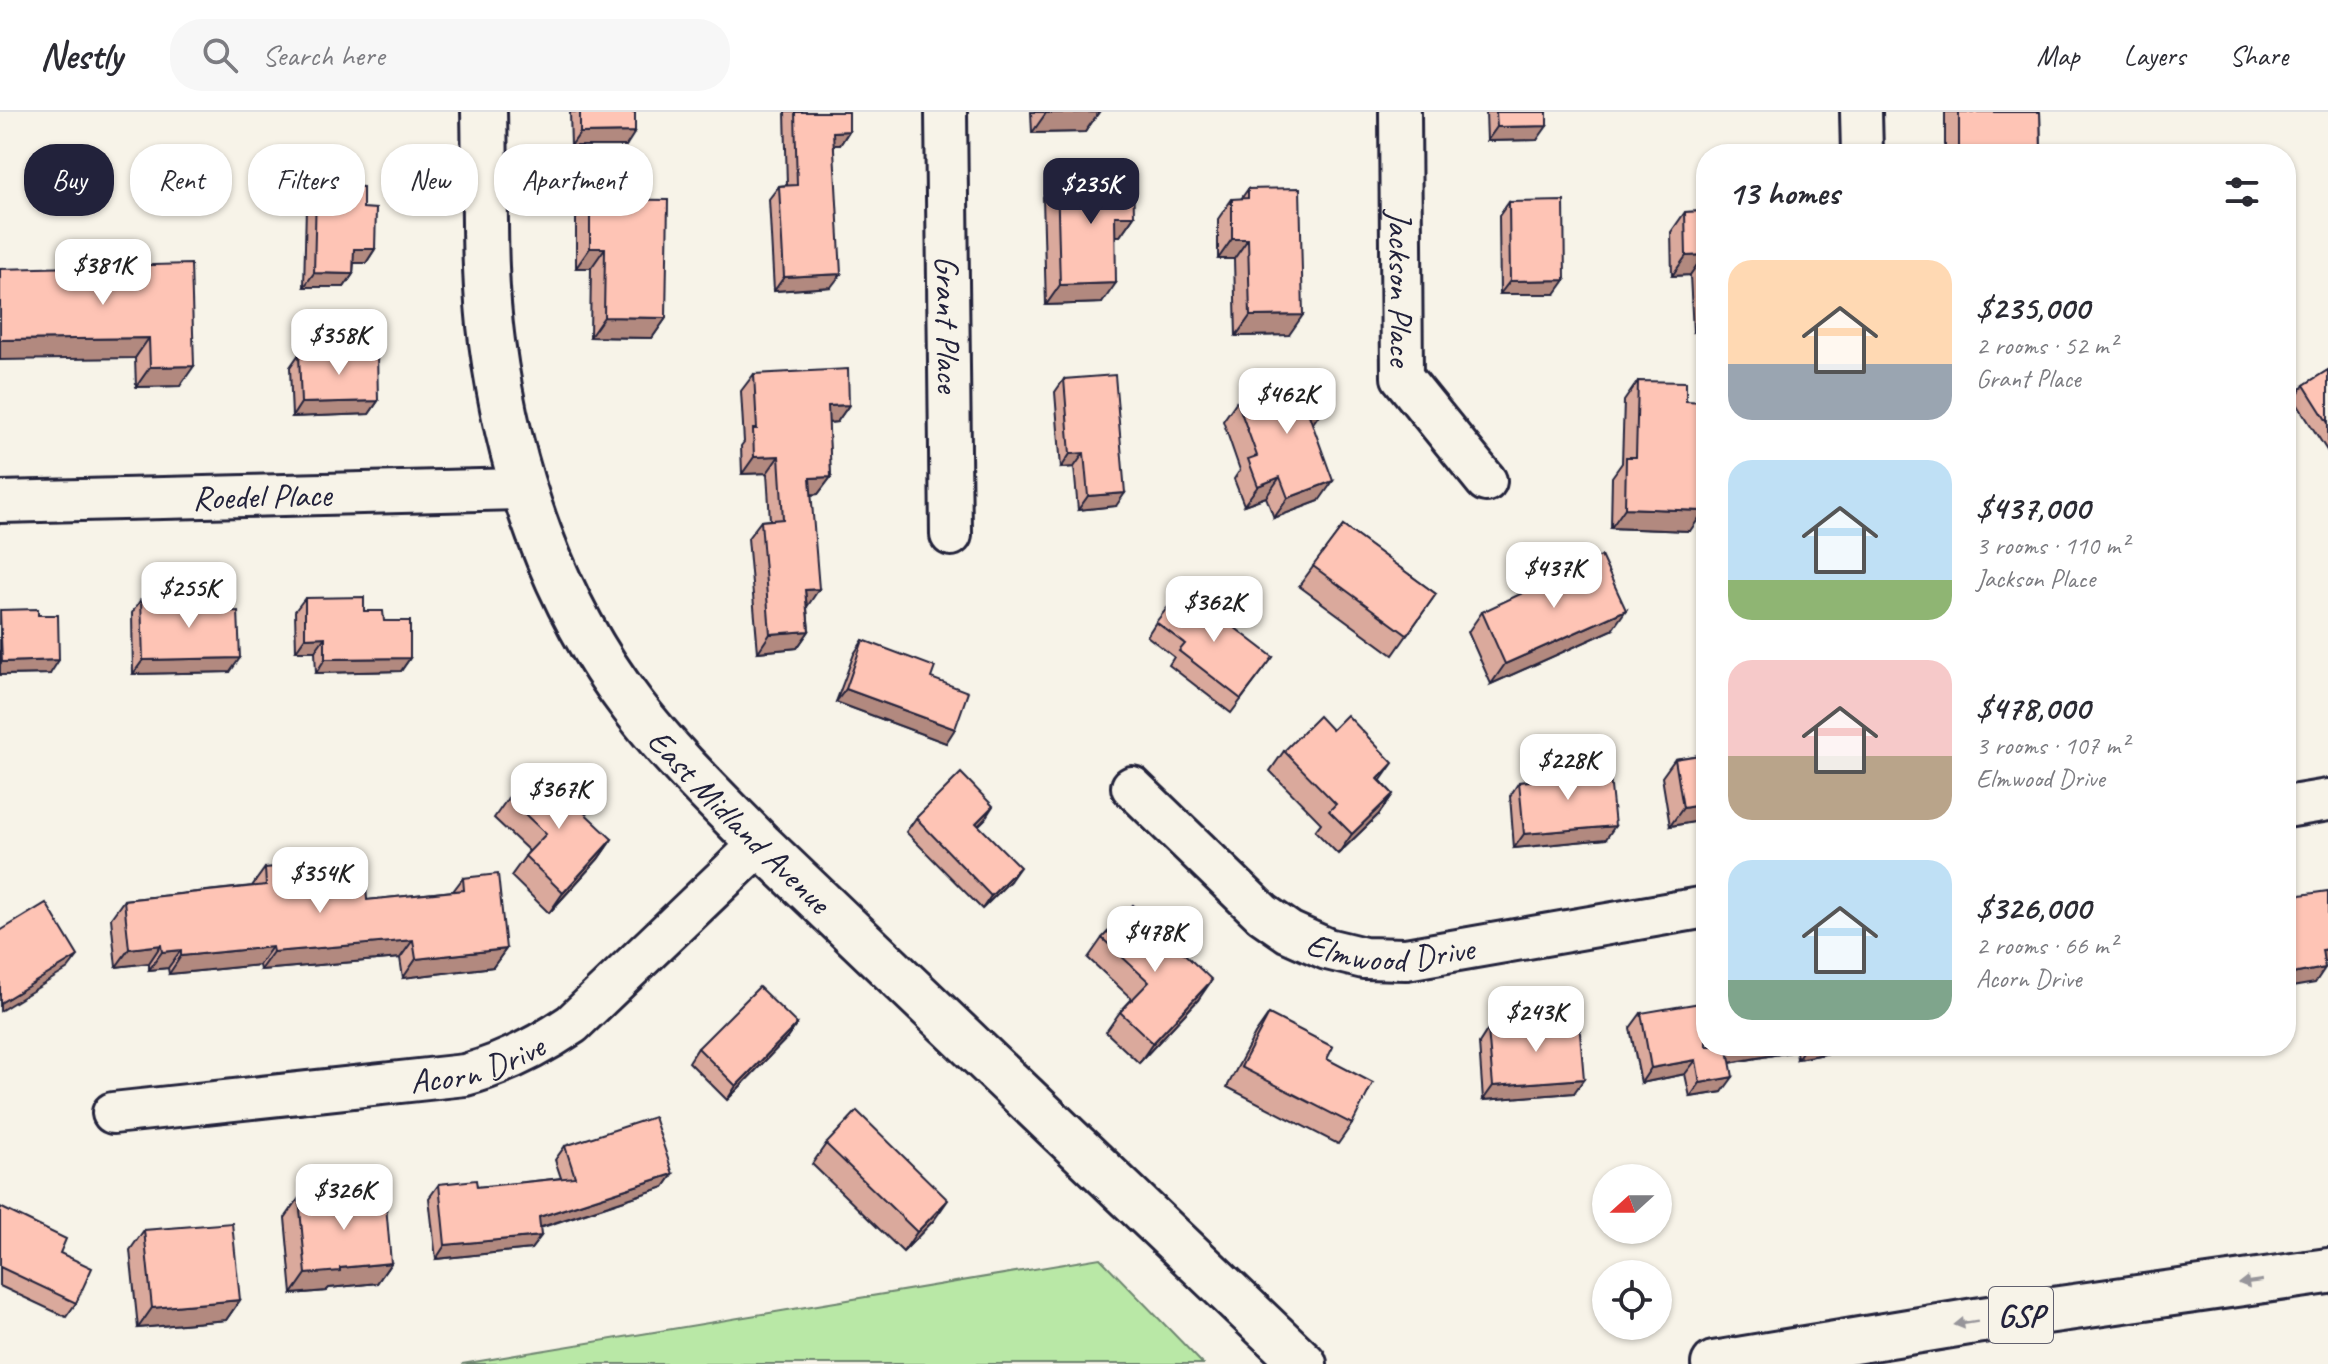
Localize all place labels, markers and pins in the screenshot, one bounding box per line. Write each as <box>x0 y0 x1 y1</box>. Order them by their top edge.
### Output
pin: $235K <box>1035 158 1147 226</box>
pin: $381K <box>47 239 159 307</box>
pin: $358K <box>283 309 395 377</box>
pin: $462K <box>1231 368 1343 436</box>
pin: $437K <box>1498 542 1610 610</box>
pin: $255K <box>133 562 245 630</box>
pin: $362K <box>1158 576 1270 644</box>
pin: $228K <box>1512 734 1624 802</box>
pin: $367K <box>503 763 615 831</box>
pin: $354K <box>264 847 376 915</box>
pin: $478K <box>1099 906 1211 974</box>
pin: $243K <box>1480 986 1592 1054</box>
pin: $326K <box>288 1164 400 1232</box>

